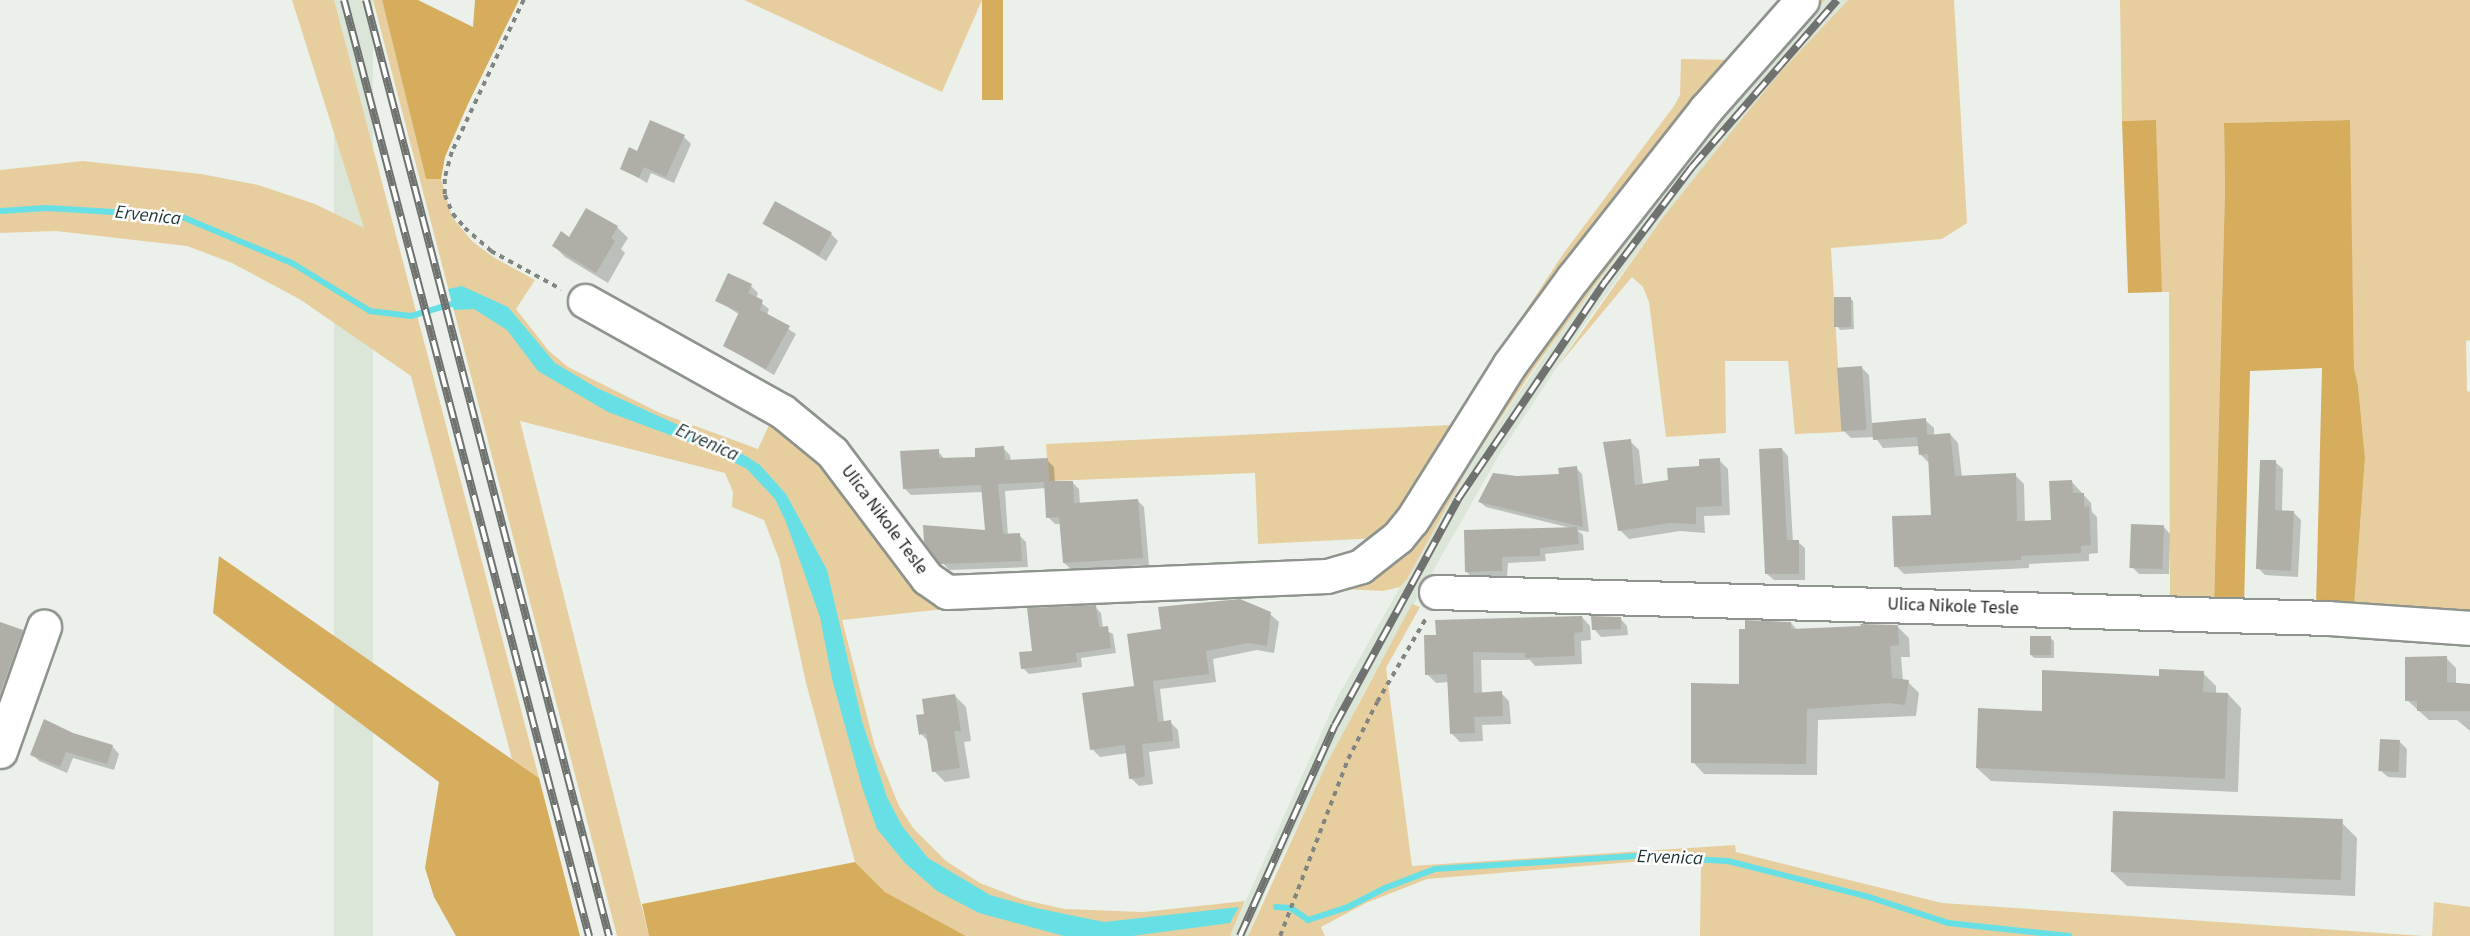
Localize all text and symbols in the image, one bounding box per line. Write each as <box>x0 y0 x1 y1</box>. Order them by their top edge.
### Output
water label: Ervenica <box>114 201 182 231</box>
water label: Ervenica <box>672 419 742 467</box>
street label: Ulica Nikole Tesle <box>836 461 932 579</box>
street label: Ulica Nikole Tesle <box>1887 594 2019 620</box>
water label: Ervenica <box>1636 845 1704 871</box>

